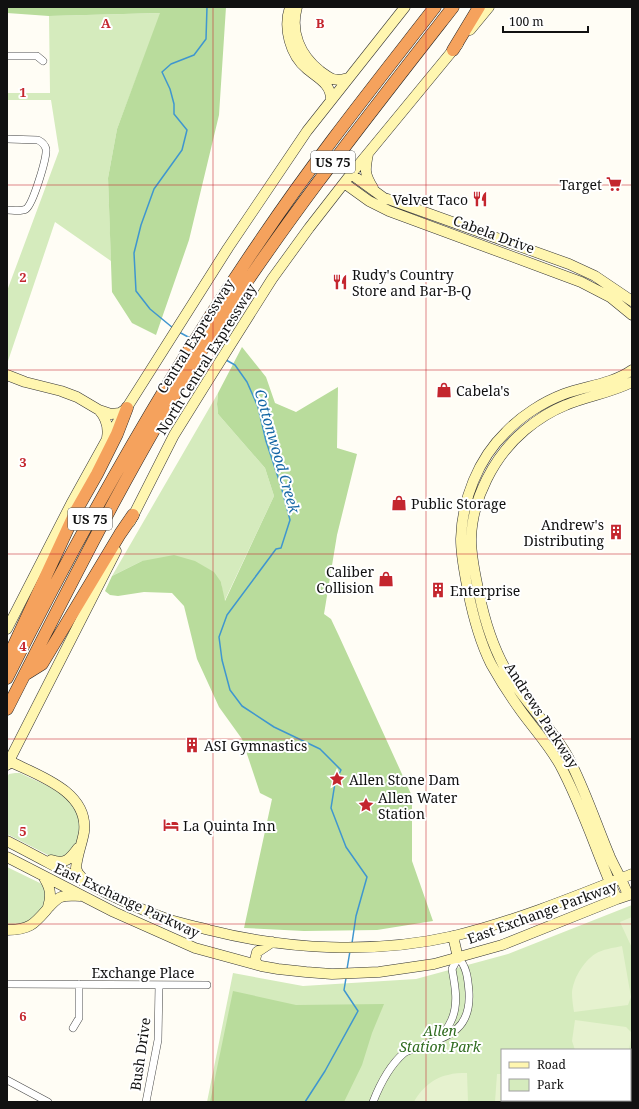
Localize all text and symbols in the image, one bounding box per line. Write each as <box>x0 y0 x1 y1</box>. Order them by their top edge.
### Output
scale bar <box>503 8 588 34</box>
text: 100 m <box>509 13 544 30</box>
text: A <box>101 14 111 32</box>
text: B <box>316 14 325 32</box>
text: 1 <box>19 83 27 101</box>
road number: US 75 <box>311 151 355 173</box>
place label: Target <box>559 175 602 194</box>
supermarket icon: Target <box>605 175 623 193</box>
place label: Velvet Taco <box>392 190 468 209</box>
restaurant icon: Velvet Taco <box>471 190 489 208</box>
street label: Cabela Drive <box>451 210 537 258</box>
place label: Rudy's Country Store and Bar-B-Q <box>352 265 471 300</box>
text: 2 <box>19 268 27 286</box>
restaurant icon: Rudy's Country Store and Bar-B-Q <box>331 273 349 291</box>
street label: Central Expressway <box>152 275 238 397</box>
street label: North Central Expressway <box>152 280 260 438</box>
shop icon: Cabela's <box>435 381 453 399</box>
place label: Cabela's <box>456 381 510 400</box>
water label: Cottonwood Creek <box>251 387 305 516</box>
text: 3 <box>19 453 27 471</box>
shop icon: Public Storage <box>390 494 408 512</box>
place label: Public Storage <box>411 494 506 513</box>
road number: US 75 <box>68 508 112 530</box>
place label: Andrew's Distributing <box>524 515 604 550</box>
building icon: Andrew's Distributing <box>607 523 625 541</box>
place label: Caliber Collision <box>316 562 374 597</box>
shop icon: Caliber Collision <box>377 570 395 588</box>
building icon: Enterprise <box>429 581 447 599</box>
place label: Enterprise <box>450 581 520 600</box>
text: 4 <box>19 637 27 655</box>
street label: Andrews Parkway <box>501 659 583 772</box>
building icon: ASI Gymnastics <box>183 736 201 754</box>
place label: ASI Gymnastics <box>204 736 307 755</box>
place icon: Allen Stone Dam <box>328 770 346 788</box>
place label: Allen Stone Dam <box>349 770 460 789</box>
place label: Allen Water Station <box>378 788 458 823</box>
place icon: Allen Water Station <box>357 796 375 814</box>
hotel icon: La Quinta Inn <box>162 816 180 834</box>
place label: La Quinta Inn <box>183 816 276 835</box>
text: 5 <box>19 822 27 840</box>
street label: East Exchange Parkway <box>51 858 203 942</box>
street label: East Exchange Parkway <box>464 876 620 948</box>
street label: Exchange Place <box>91 963 195 982</box>
text: 6 <box>19 1007 27 1025</box>
street label: Bush Drive <box>125 1016 155 1092</box>
park label: Allen Station Park <box>399 1021 482 1056</box>
legend <box>501 1049 631 1101</box>
text: Road <box>537 1056 567 1073</box>
text: Park <box>537 1076 565 1093</box>

